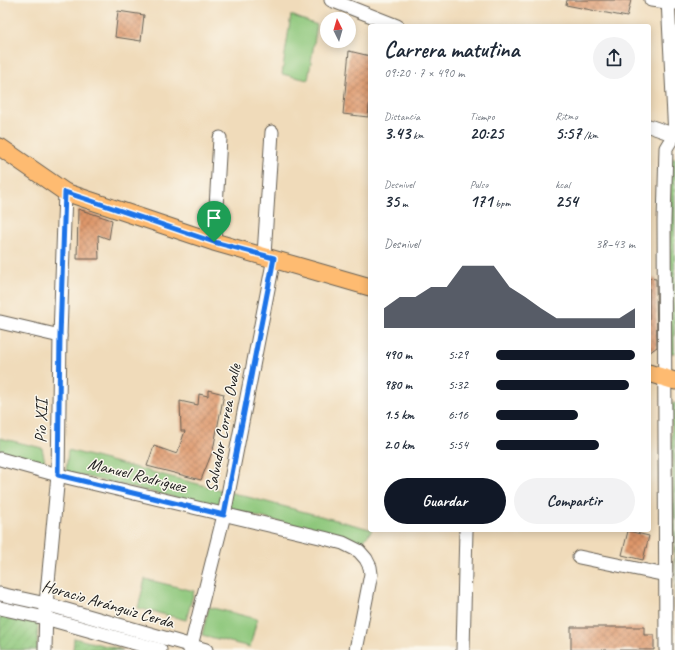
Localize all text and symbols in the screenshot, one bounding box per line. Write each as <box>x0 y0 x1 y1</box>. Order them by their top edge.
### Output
north arrow <box>320 12 356 48</box>
map controls <box>320 12 356 48</box>
text: Carrera matutina <box>384 36 519 64</box>
button: share <box>593 37 635 79</box>
text: 09:20 · 7 × 490 m <box>384 65 465 81</box>
text: Distancia <box>384 109 420 123</box>
text: Tiempo <box>470 109 495 123</box>
text: Ritmo <box>555 109 578 123</box>
text: 3.43 <box>384 123 410 144</box>
text: 20:25 <box>470 123 503 144</box>
text: 5:57 <box>555 123 581 144</box>
text: km <box>410 128 424 142</box>
text: /km <box>581 128 598 142</box>
text: Desnivel <box>384 177 414 191</box>
text: Pulso <box>470 177 488 191</box>
text: kcal <box>555 177 570 191</box>
text: 35 <box>384 191 399 212</box>
text: 171 <box>470 191 493 212</box>
text: 254 <box>555 191 578 212</box>
text: m <box>399 196 408 210</box>
text: bpm <box>493 196 510 210</box>
pin <box>197 201 231 242</box>
icon: arrive <box>203 207 225 229</box>
text: Desnivel <box>384 236 419 252</box>
text: 38–43 m <box>595 236 635 252</box>
text: 490 m <box>384 347 412 363</box>
text: 5:29 <box>448 347 468 363</box>
street label: Salvador Correa Ovalle <box>200 361 246 494</box>
text: 980 m <box>384 377 412 393</box>
text: 5:32 <box>448 377 468 393</box>
street label: Pío XII <box>30 395 52 443</box>
text: 1.5 km <box>384 407 414 423</box>
text: 6:16 <box>448 407 468 423</box>
text: 2.0 km <box>384 437 414 453</box>
text: 5:54 <box>448 437 468 453</box>
street label: Manuel Rodríguez <box>86 453 190 498</box>
button: Guardar <box>384 478 506 524</box>
button: Compartir <box>514 478 635 524</box>
street label: Horacio Aránguiz Cerda <box>40 575 178 633</box>

